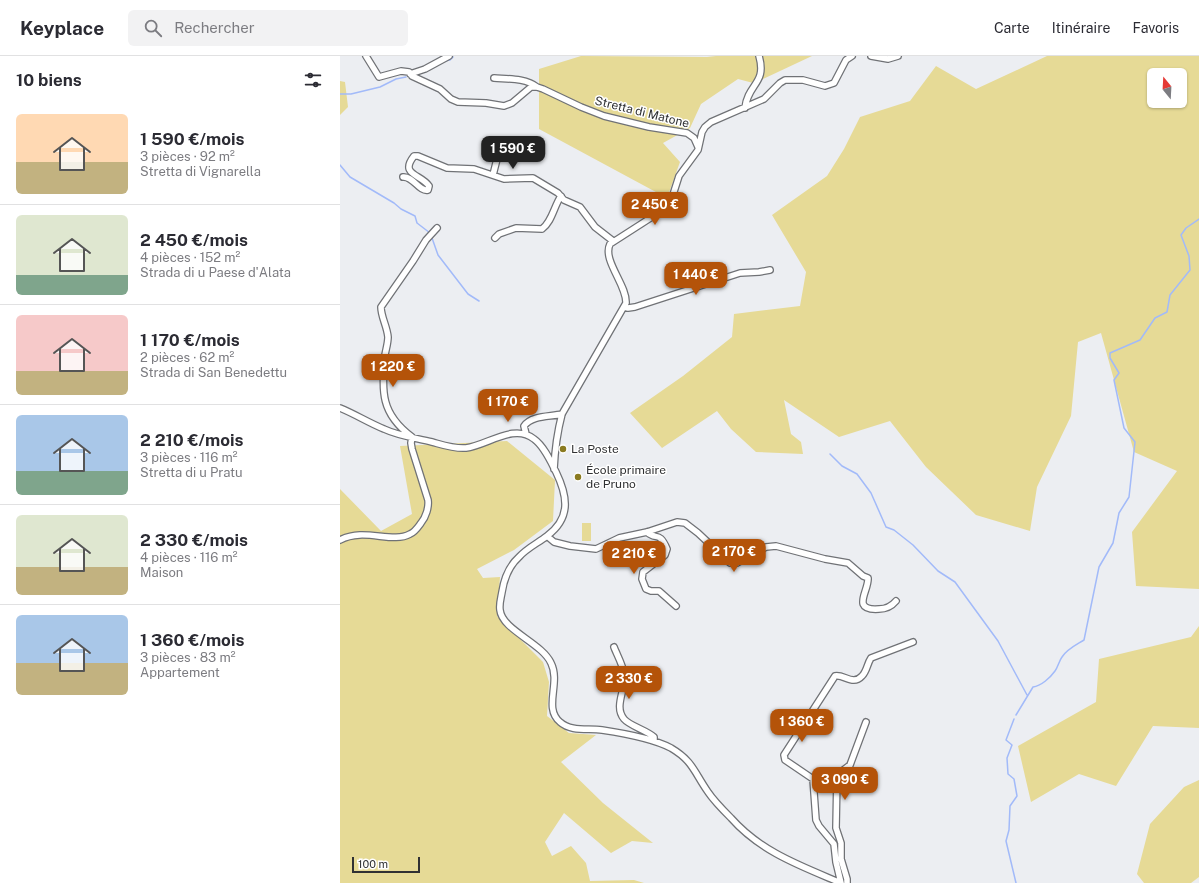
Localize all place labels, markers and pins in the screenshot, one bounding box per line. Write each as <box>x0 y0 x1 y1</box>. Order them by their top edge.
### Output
pin: 1 590 € <box>476 136 550 170</box>
pin: 2 450 € <box>618 192 692 226</box>
pin: 1 440 € <box>659 262 733 296</box>
pin: 1 220 € <box>356 354 430 388</box>
pin: 1 170 € <box>471 389 545 423</box>
place label: La Poste <box>571 442 619 456</box>
marker: La Poste <box>558 444 568 454</box>
place label: École primaire de Pruno <box>586 463 666 491</box>
marker: École primaire de Pruno <box>573 472 583 482</box>
pin: 2 170 € <box>697 539 771 573</box>
pin: 2 210 € <box>597 541 671 575</box>
pin: 2 330 € <box>592 666 666 700</box>
pin: 1 360 € <box>765 709 839 743</box>
pin: 3 090 € <box>808 767 882 801</box>

